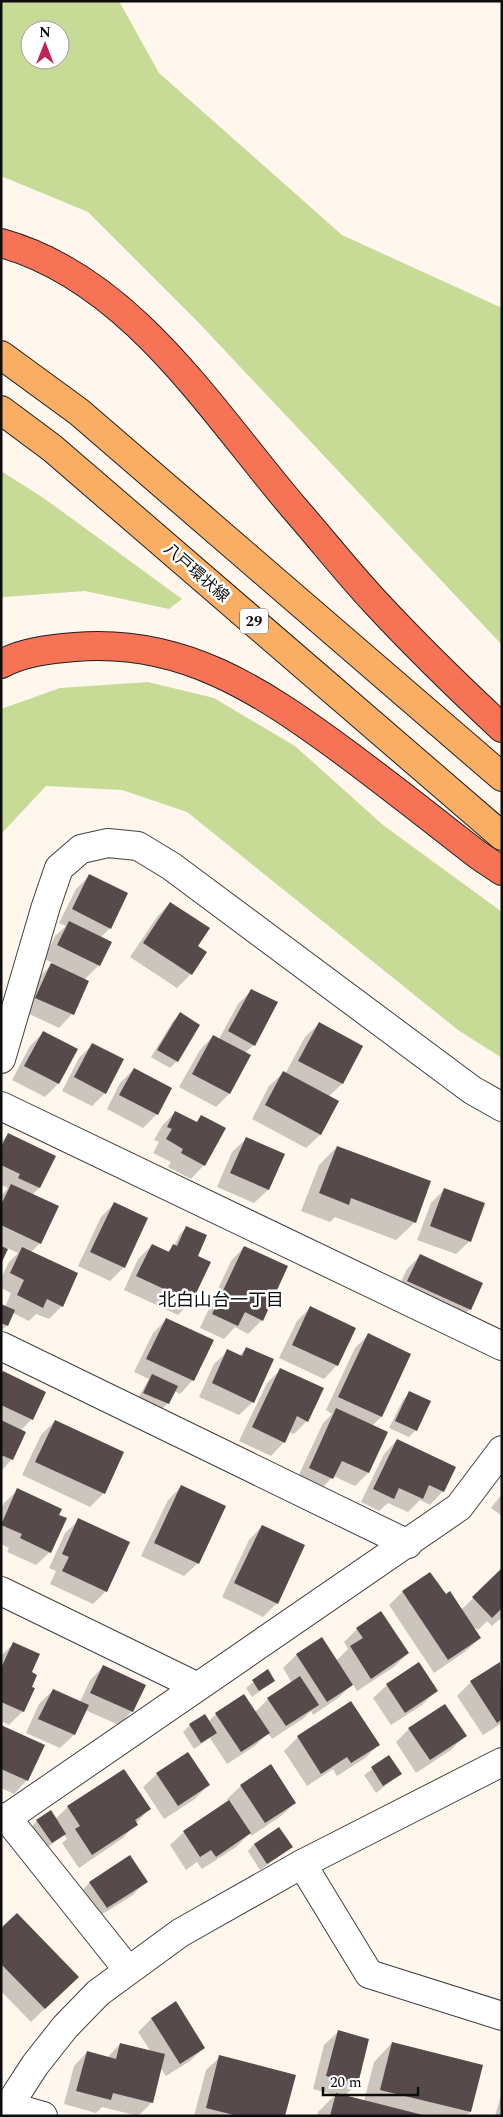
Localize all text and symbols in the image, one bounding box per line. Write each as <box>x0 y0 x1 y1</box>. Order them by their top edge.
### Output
north arrow <box>20 20 70 70</box>
text: N <box>39 22 51 43</box>
street label: 八戸環状線 <box>158 537 234 608</box>
road number: 29 <box>240 608 268 634</box>
district label: 北白山台一丁目 <box>158 1287 284 1314</box>
scale bar <box>323 2064 418 2096</box>
text: 20 m <box>330 2071 362 2094</box>

